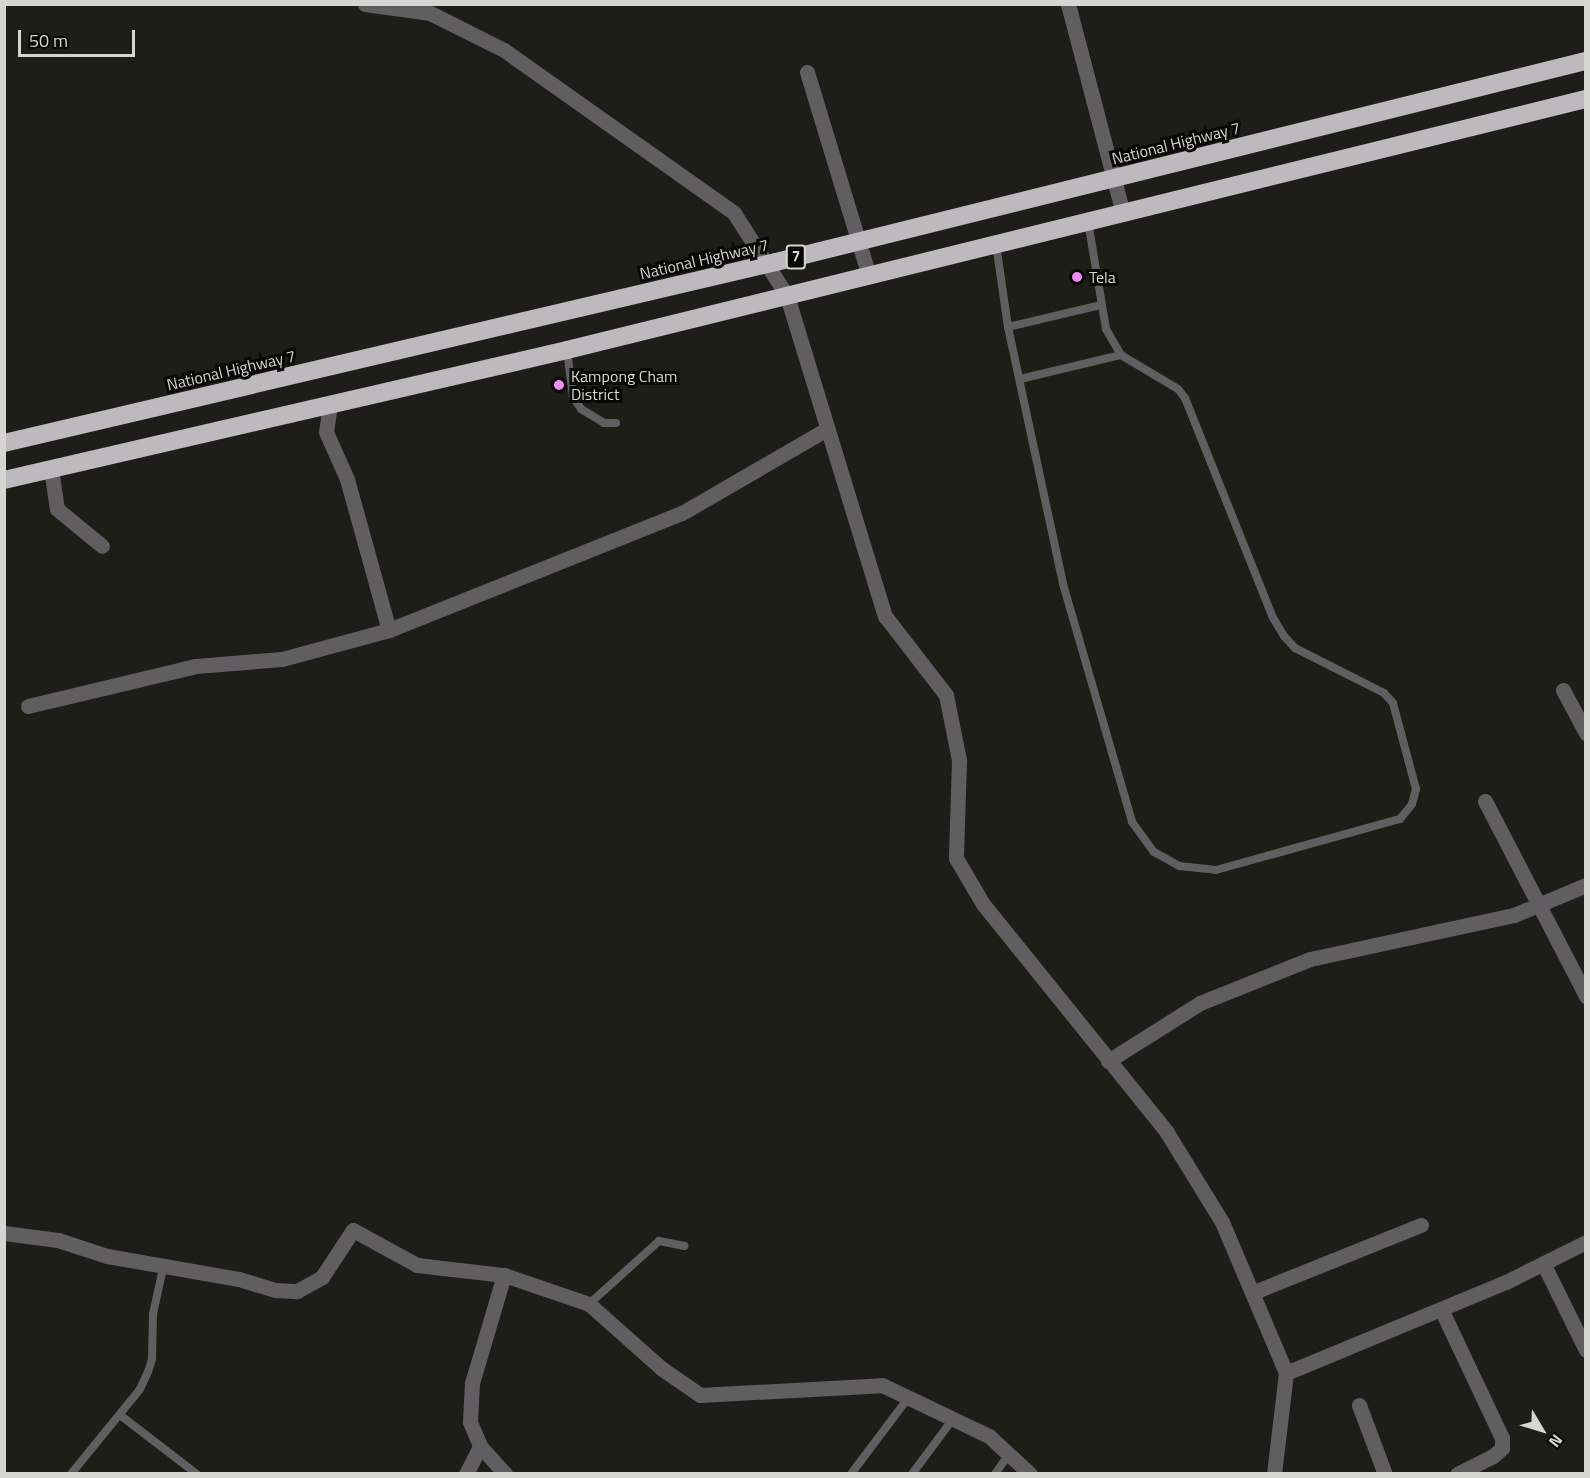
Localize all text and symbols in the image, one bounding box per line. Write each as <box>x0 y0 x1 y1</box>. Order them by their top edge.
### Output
scale bar <box>21 18 138 56</box>
text: 50 m <box>29 27 68 54</box>
street label: National Highway 7 <box>1110 118 1242 168</box>
street label: National Highway 7 <box>638 235 770 283</box>
road number: 7 <box>786 245 806 269</box>
place label: Tela <box>1089 267 1116 287</box>
marker: Tela <box>1070 270 1084 284</box>
street label: National Highway 7 <box>165 346 297 394</box>
place label: Kampong Cham District <box>571 366 677 404</box>
marker: Kampong Cham District <box>552 378 566 392</box>
north arrow <box>1512 1400 1572 1460</box>
text: N <box>1543 1429 1569 1453</box>

